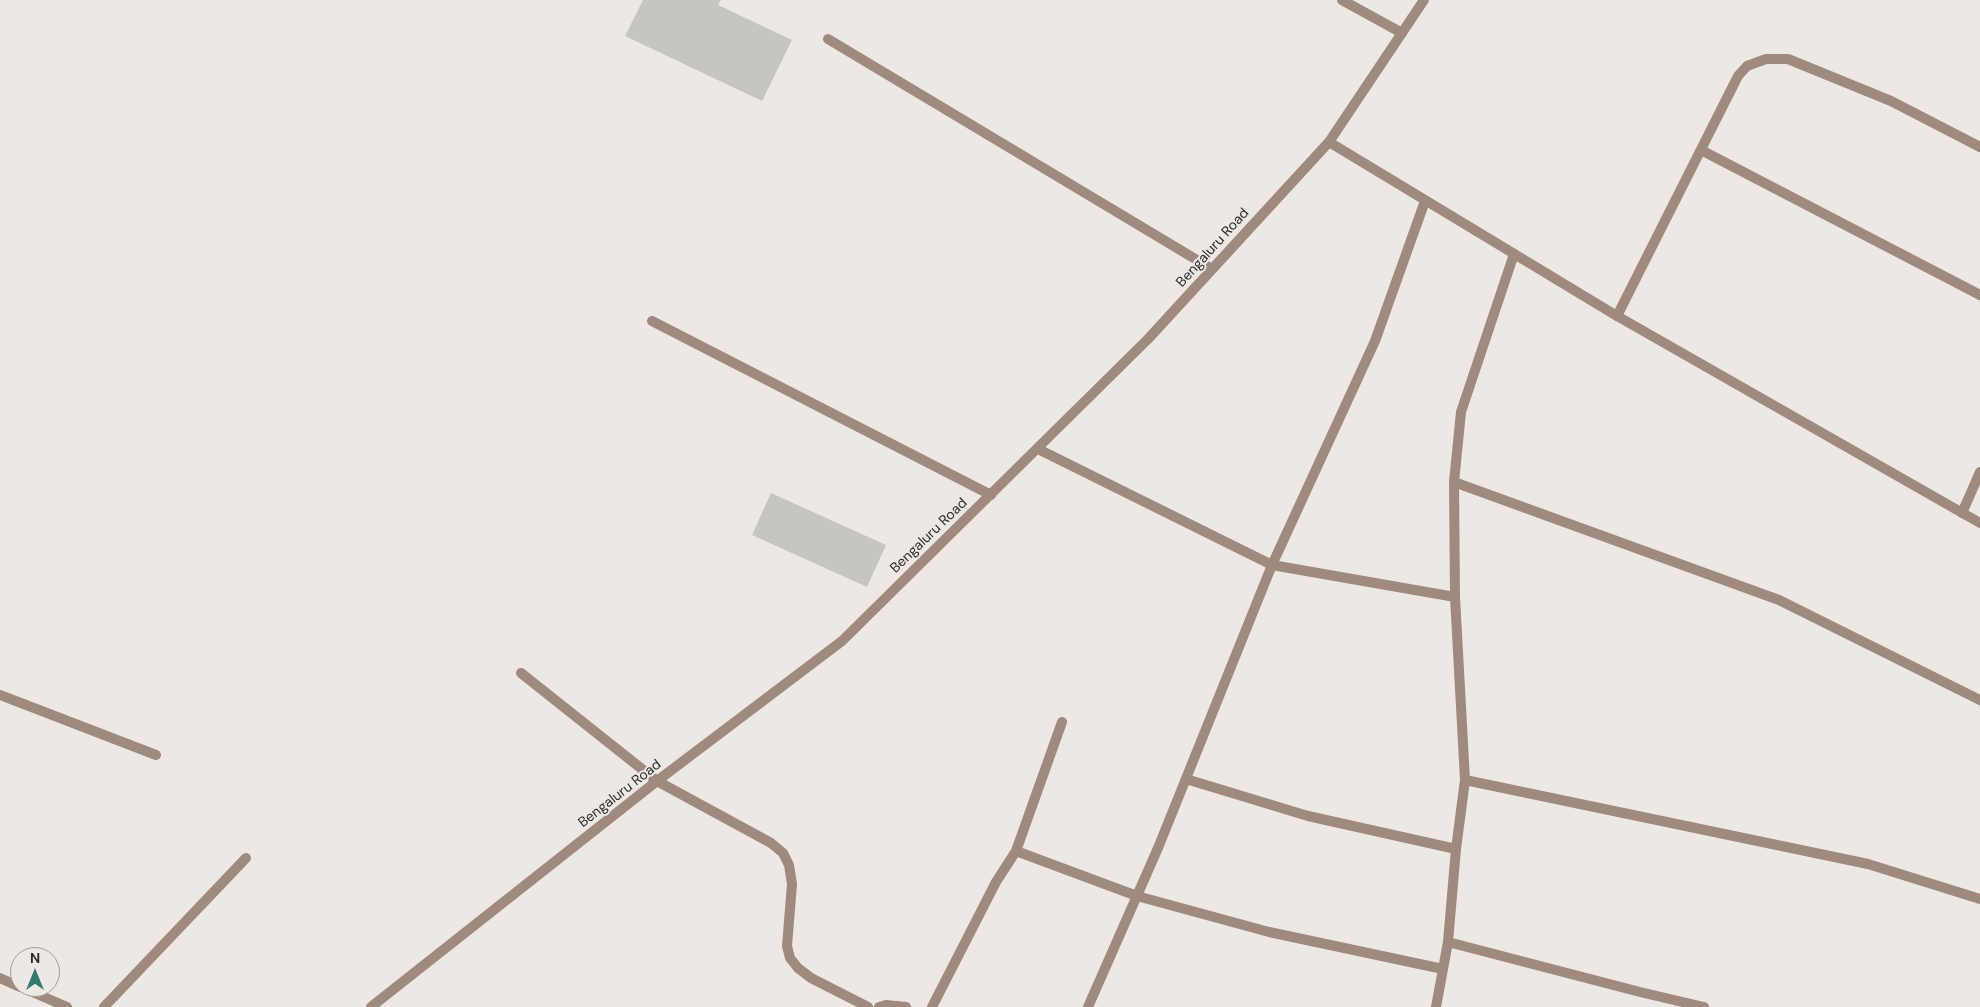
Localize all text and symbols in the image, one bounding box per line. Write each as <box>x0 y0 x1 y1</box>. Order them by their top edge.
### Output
street label: Bengaluru Road <box>1173 205 1253 291</box>
street label: Bengaluru Road <box>887 495 971 577</box>
street label: Bengaluru Road <box>575 756 665 832</box>
north arrow <box>10 947 60 997</box>
text: N <box>30 949 40 967</box>

